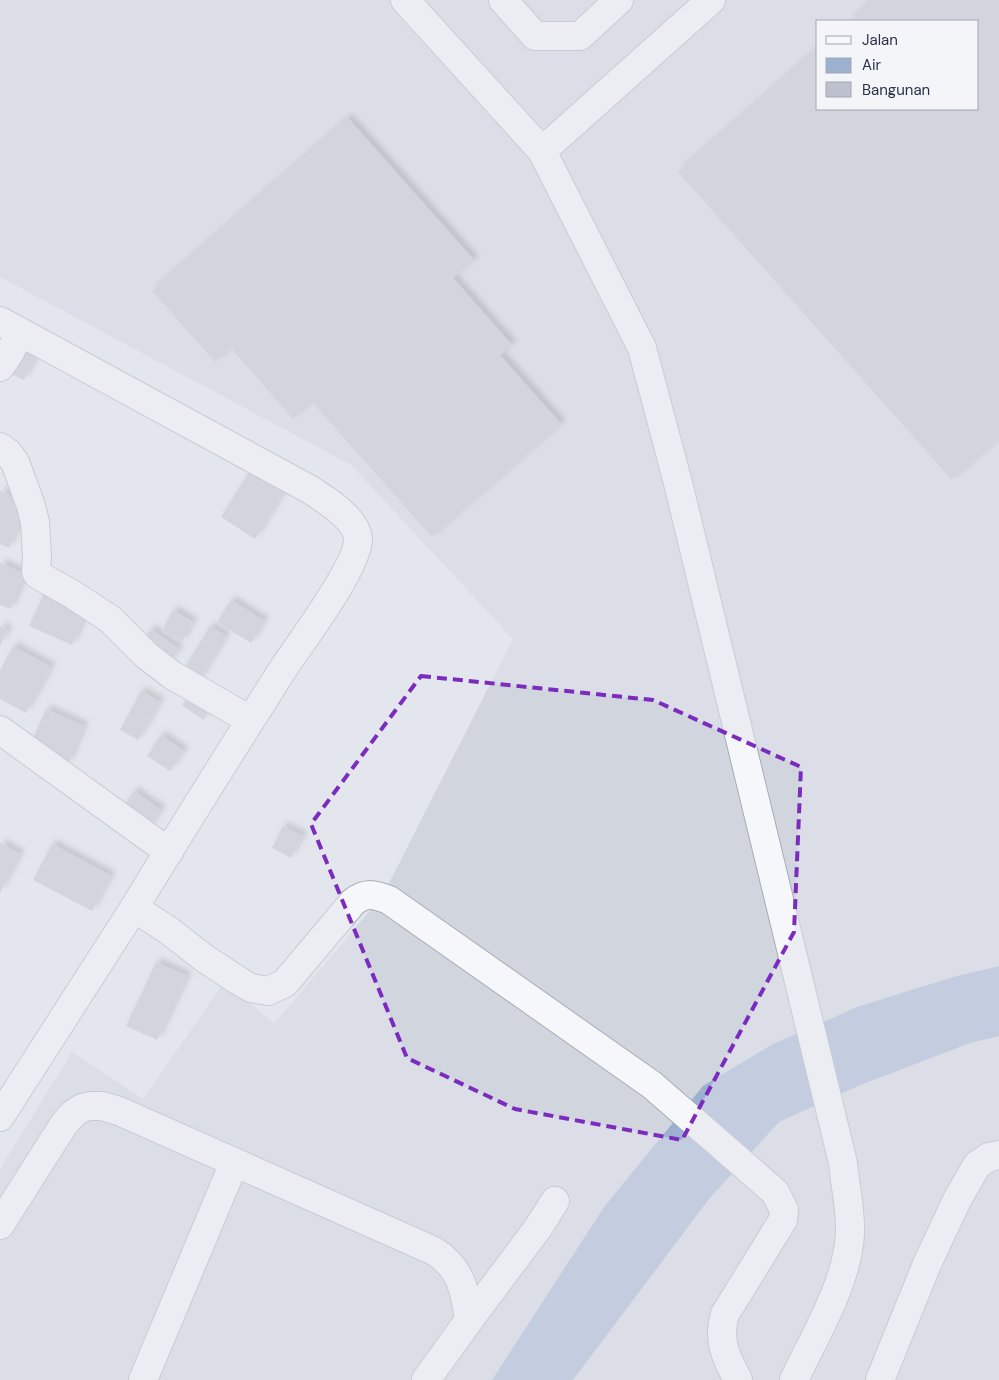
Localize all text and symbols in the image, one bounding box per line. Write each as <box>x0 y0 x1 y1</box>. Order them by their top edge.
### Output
legend <box>816 20 979 110</box>
text: Jalan <box>862 30 898 50</box>
text: Air <box>862 55 882 75</box>
text: Bangunan <box>862 80 930 100</box>

